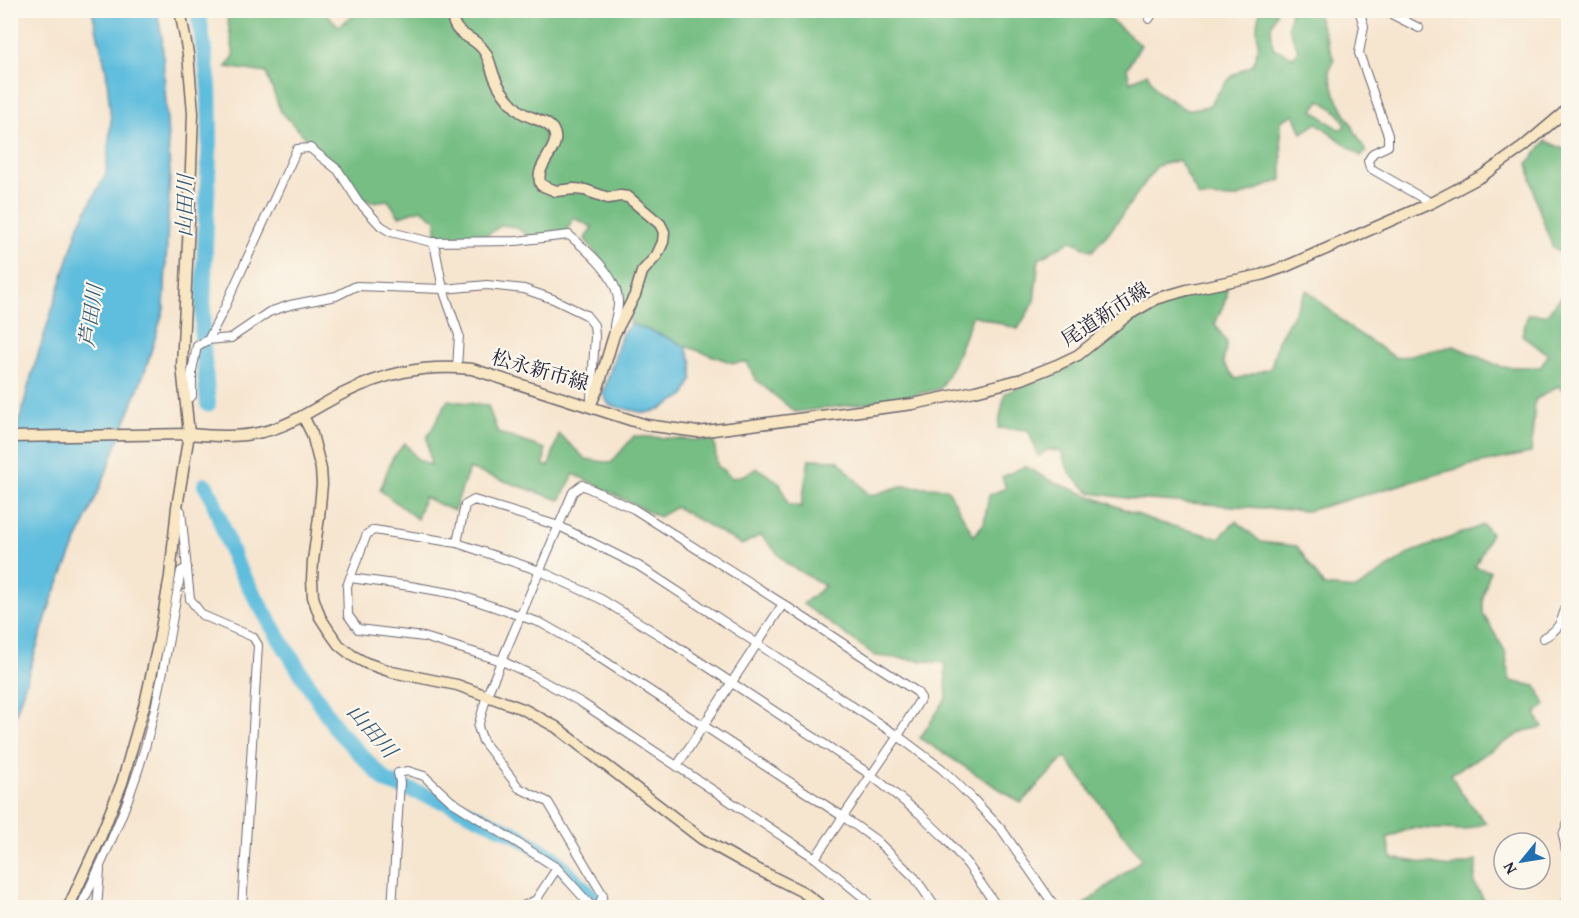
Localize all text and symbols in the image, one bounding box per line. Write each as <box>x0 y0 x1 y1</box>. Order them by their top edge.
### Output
water label: 山田川 <box>168 172 201 238</box>
street label: 尾道新市線 <box>1055 274 1155 353</box>
water label: 芦田川 <box>71 281 111 349</box>
street label: 松永新市線 <box>488 342 592 397</box>
water label: 山田川 <box>340 697 406 766</box>
north arrow <box>1492 831 1552 891</box>
text: N <box>1496 858 1522 879</box>

